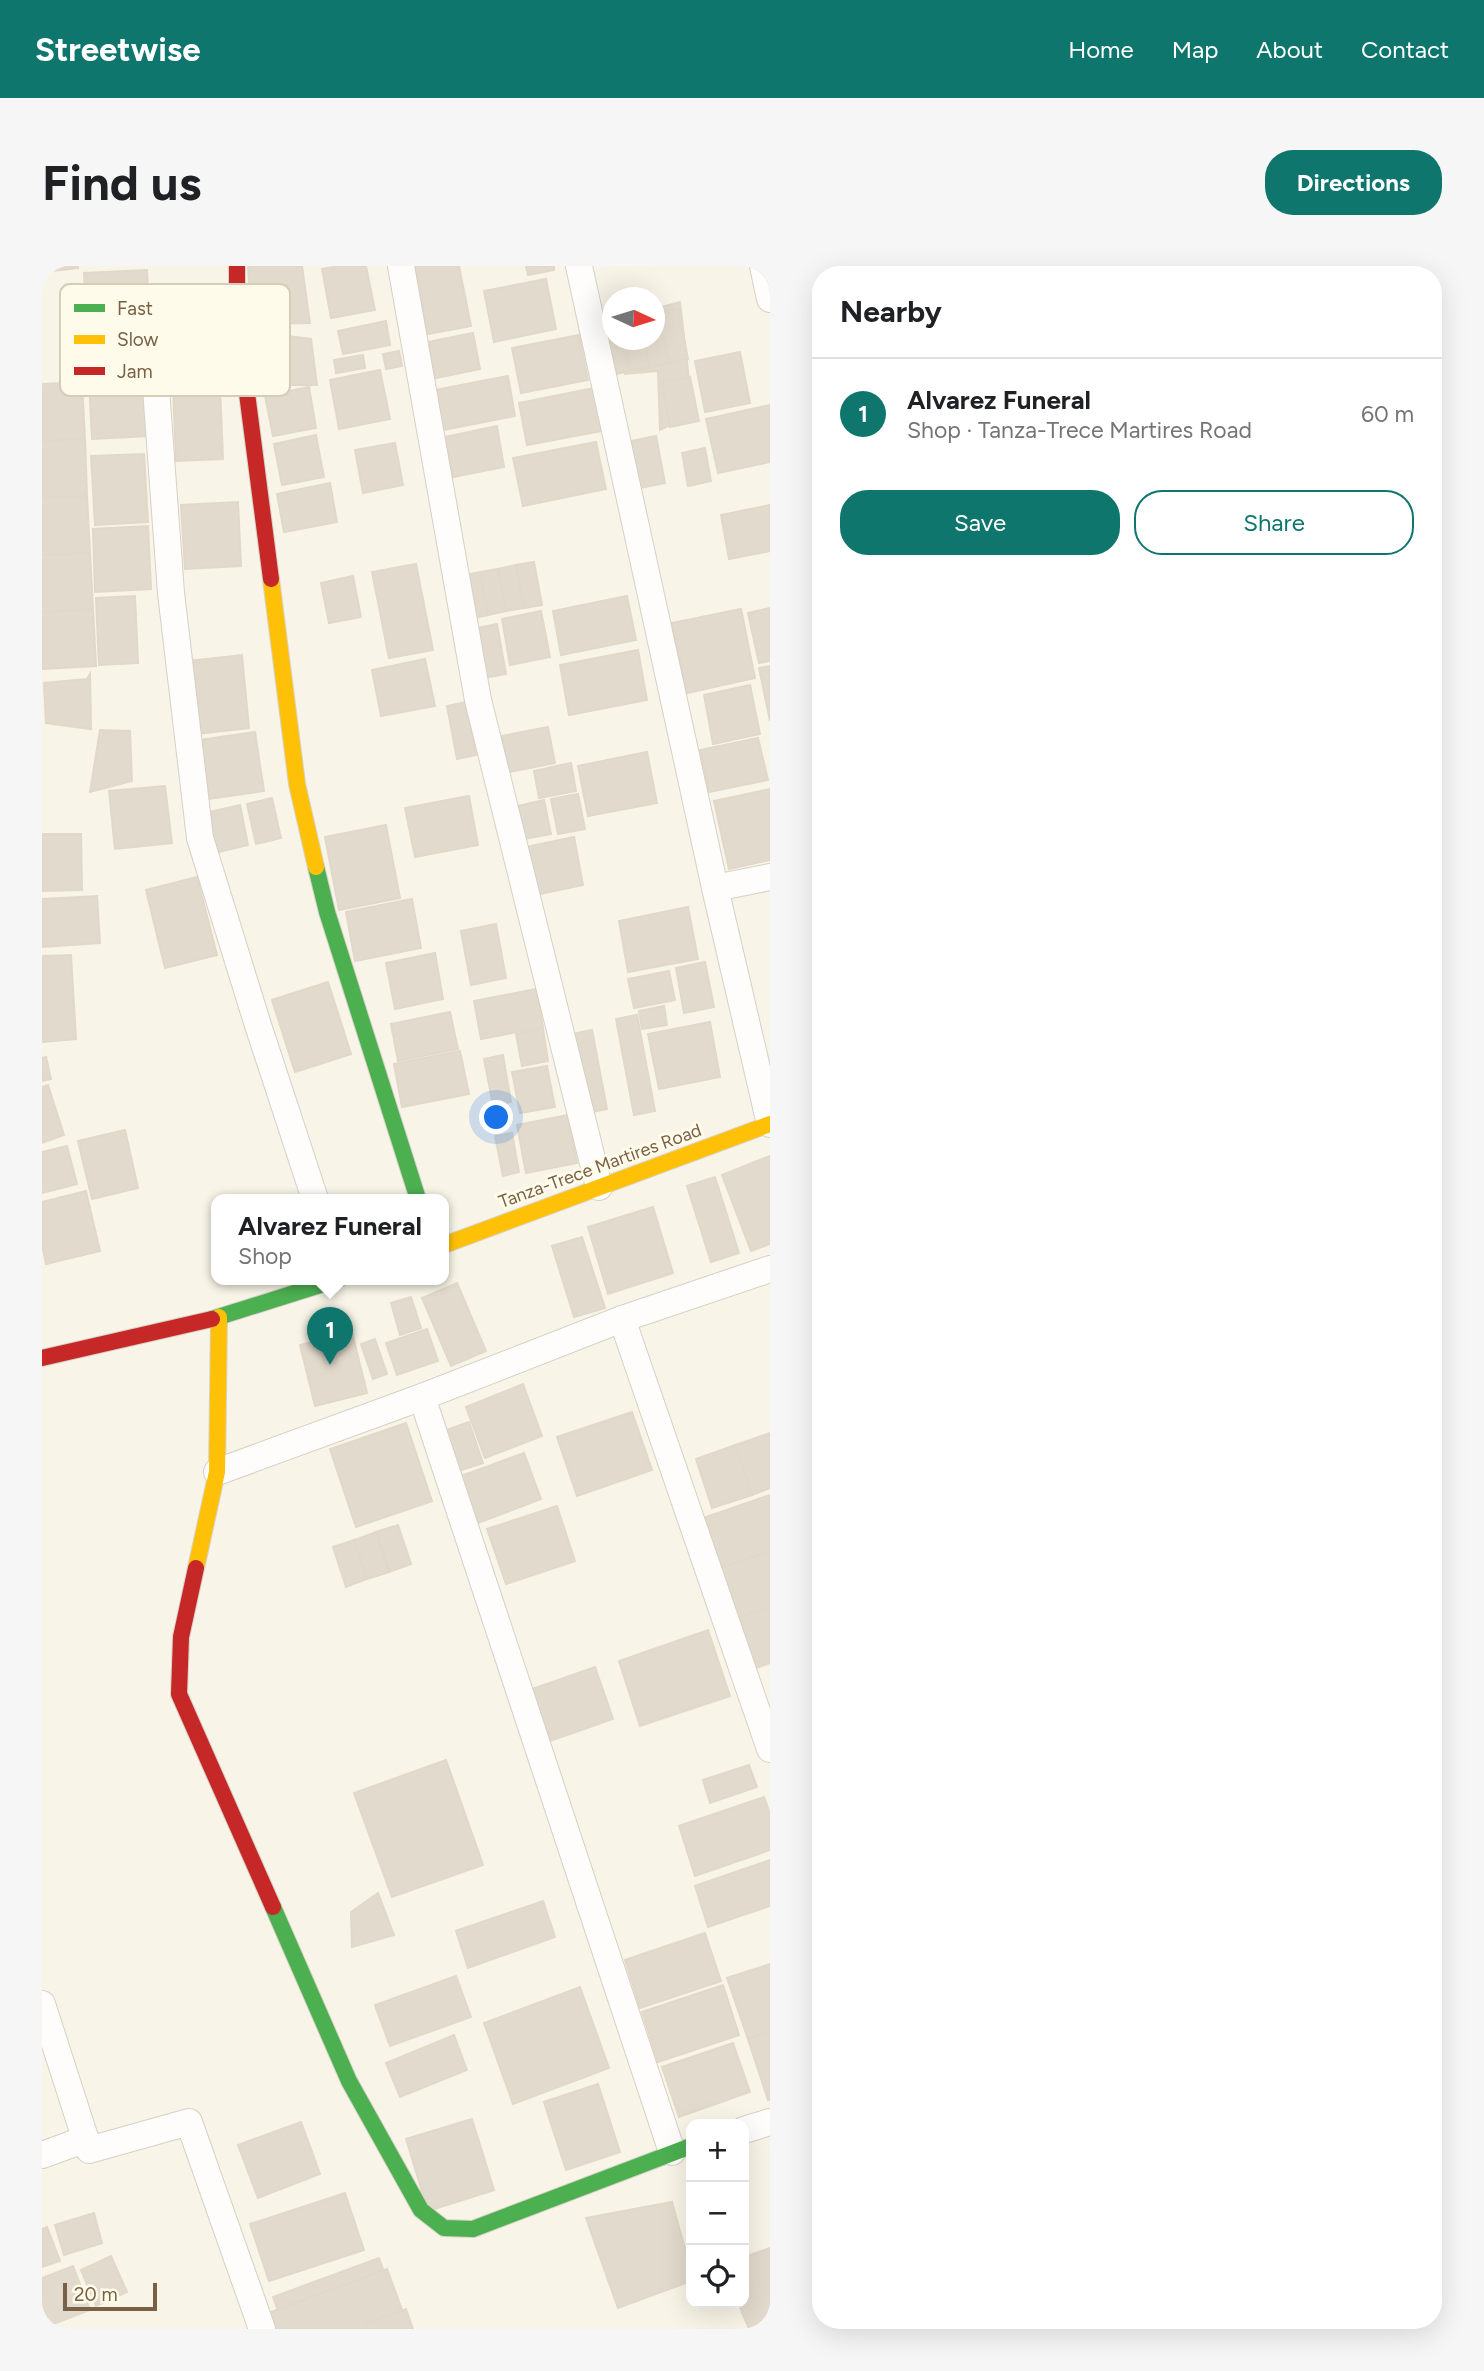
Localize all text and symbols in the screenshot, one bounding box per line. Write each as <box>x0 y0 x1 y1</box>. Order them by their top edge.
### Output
text: Streetwise <box>35 30 201 69</box>
text: Home <box>1068 35 1134 64</box>
text: Map <box>1172 35 1218 64</box>
text: About <box>1256 35 1323 64</box>
text: Contact <box>1361 35 1449 64</box>
button: Directions <box>1265 150 1442 215</box>
text: Find us <box>42 153 201 212</box>
legend <box>60 284 290 396</box>
north arrow <box>602 287 665 350</box>
text: Nearby <box>840 293 942 330</box>
text: Fast <box>117 297 153 320</box>
text: Slow <box>117 328 159 351</box>
text: Jam <box>117 360 153 383</box>
text: Alvarez Funeral <box>907 384 1091 416</box>
text: 1 <box>858 400 868 428</box>
text: 60 m <box>1361 400 1414 428</box>
text: Shop · Tanza-Trece Martires Road <box>907 416 1252 444</box>
button: Save <box>840 490 1120 555</box>
button: Share <box>1134 490 1414 555</box>
your location <box>479 1100 513 1134</box>
street label: Tanza-Trece Martires Road <box>496 1119 704 1213</box>
popup <box>211 1194 449 1285</box>
text: Alvarez Funeral <box>238 1210 422 1242</box>
text: Shop <box>238 1242 292 1270</box>
pin: 1 <box>307 1307 353 1365</box>
map controls <box>686 2119 749 2308</box>
button: + <box>686 2119 749 2182</box>
button: − <box>686 2182 749 2245</box>
button: locate <box>686 2245 749 2308</box>
scale bar <box>63 2280 158 2312</box>
text: 20 m <box>74 2283 118 2306</box>

